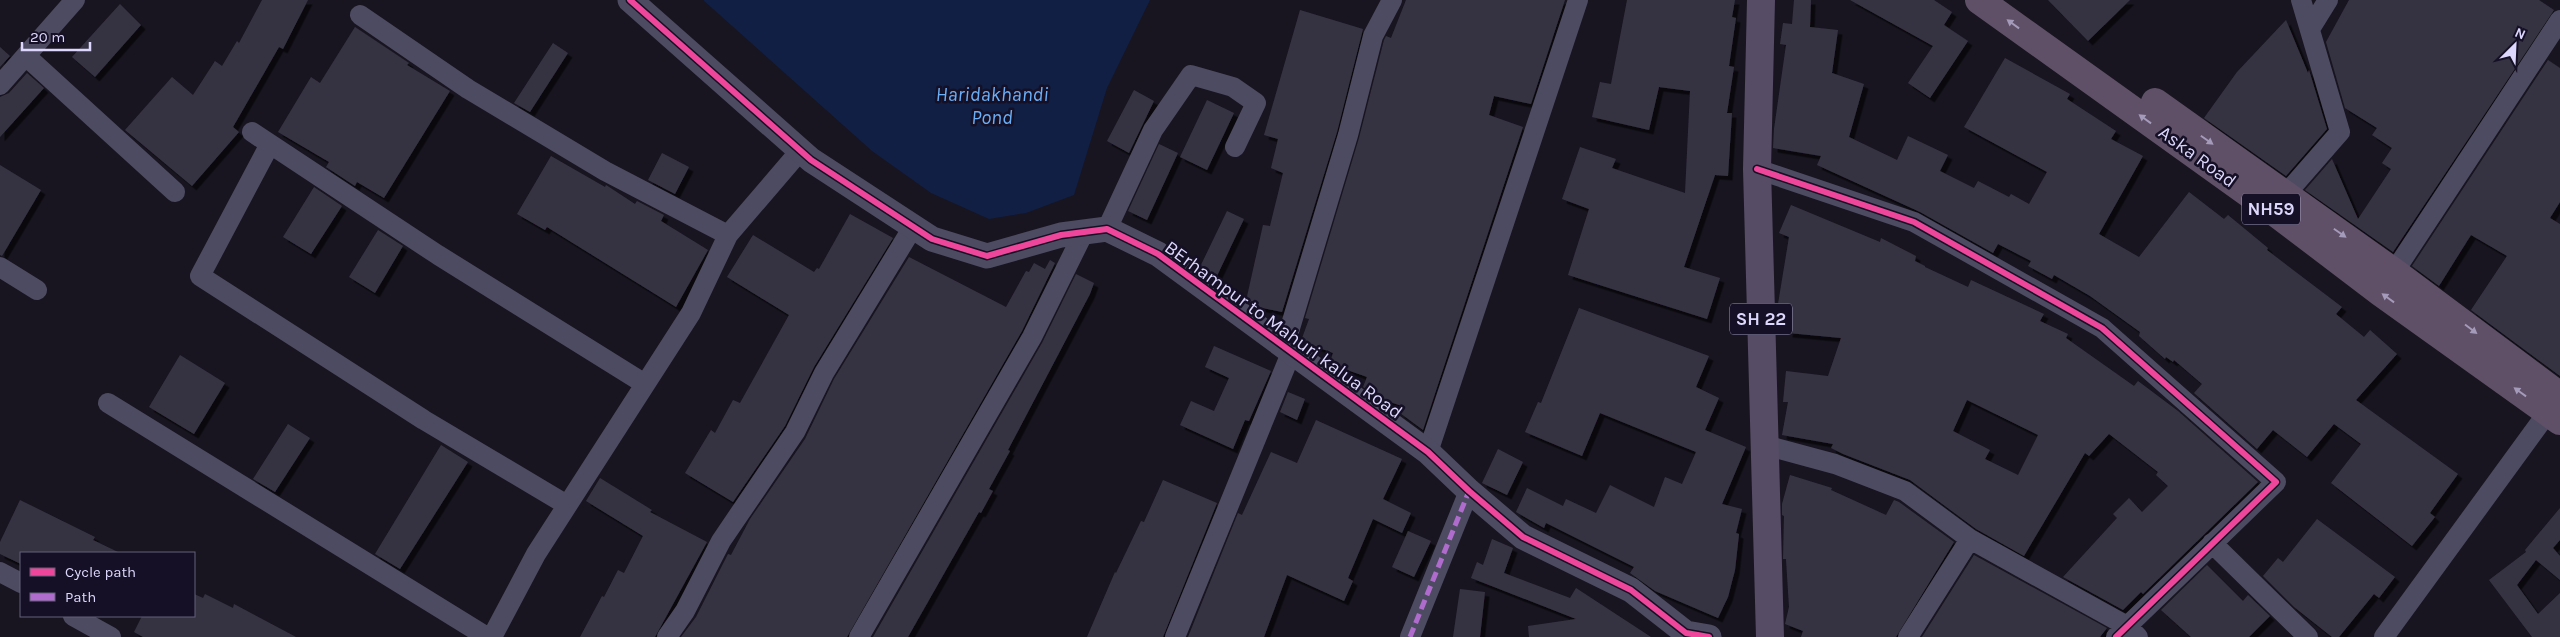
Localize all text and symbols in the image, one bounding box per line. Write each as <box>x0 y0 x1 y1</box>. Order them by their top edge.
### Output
one-way arrow <box>2006 19 2019 29</box>
scale bar <box>22 20 90 52</box>
north arrow <box>2490 20 2540 70</box>
text: N <box>2512 24 2528 43</box>
text: 20 m <box>30 28 65 46</box>
water label: Haridakhandi Pond <box>935 83 1049 129</box>
one-way arrow <box>2139 113 2152 124</box>
street label: Aska Road <box>2154 121 2240 192</box>
one-way arrow <box>2201 135 2214 145</box>
road number: NH59 <box>2242 193 2300 224</box>
one-way arrow <box>2333 228 2346 239</box>
street label: BErhampur to Mahuri kalua Road <box>1160 236 1407 423</box>
one-way arrow <box>2382 293 2395 303</box>
road number: SH 22 <box>1730 304 1792 334</box>
one-way arrow <box>2464 324 2477 335</box>
one-way arrow <box>2514 387 2527 398</box>
legend <box>20 552 195 617</box>
text: Cycle path <box>65 563 136 581</box>
text: Path <box>65 588 96 606</box>

